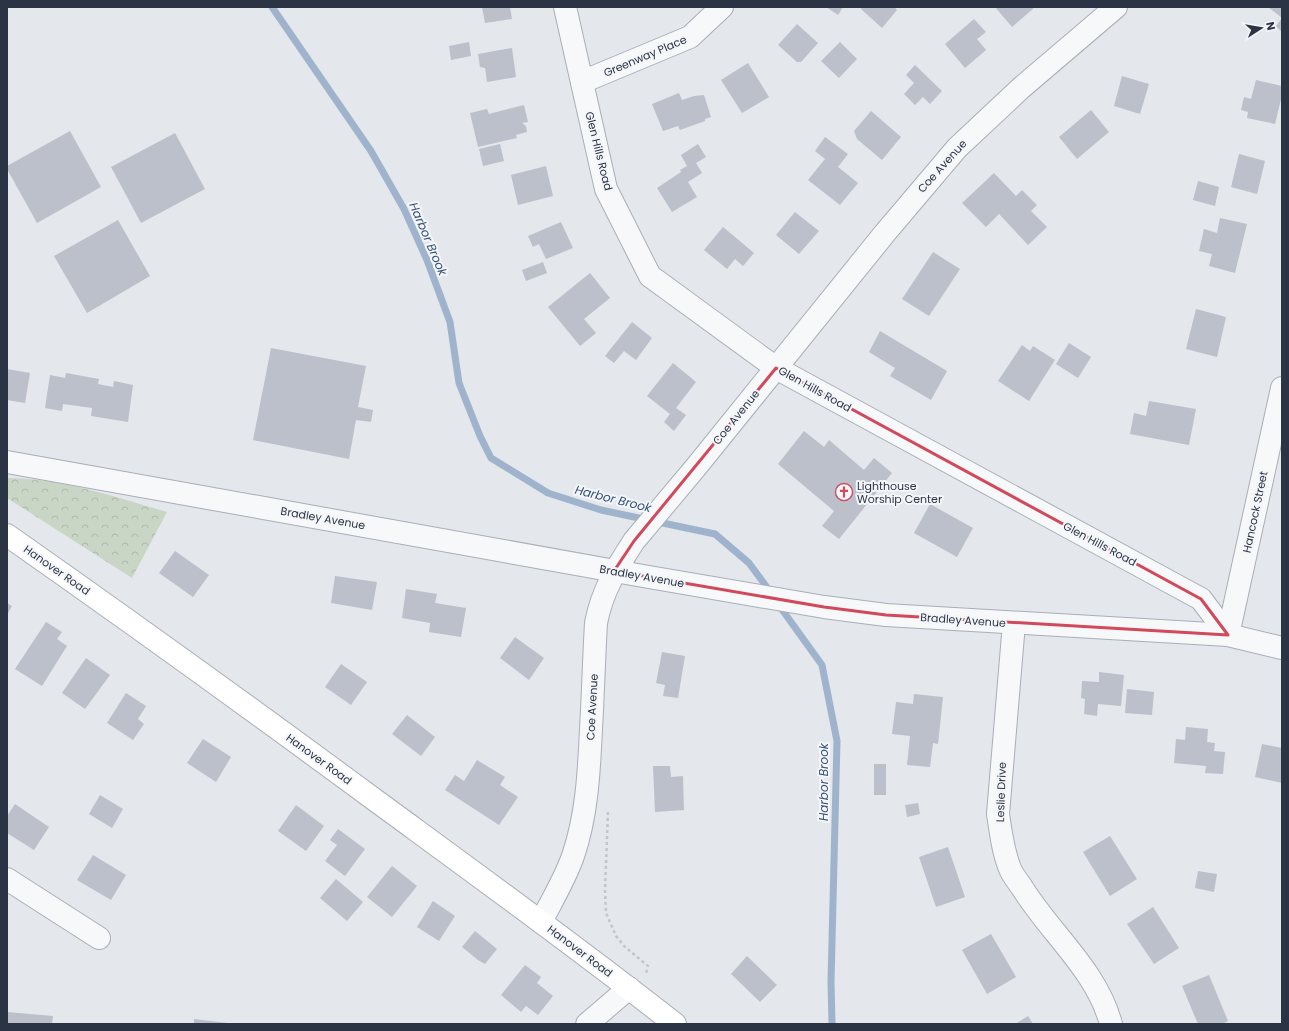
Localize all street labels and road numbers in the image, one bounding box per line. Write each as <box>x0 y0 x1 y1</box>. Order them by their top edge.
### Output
street label: Greenway Place <box>601 31 689 81</box>
street label: Glen Hills Road <box>581 110 617 192</box>
street label: Coe Avenue <box>914 136 970 196</box>
street label: Glen Hills Road <box>776 362 854 416</box>
street label: Coe Avenue <box>709 386 763 448</box>
street label: Hancock Street <box>1239 470 1271 554</box>
street label: Bradley Avenue <box>279 503 367 533</box>
street label: Glen Hills Road <box>1060 518 1140 570</box>
street label: Hanover Road <box>21 541 93 599</box>
street label: Bradley Avenue <box>598 561 686 591</box>
street label: Bradley Avenue <box>920 609 1006 631</box>
street label: Coe Avenue <box>582 673 602 741</box>
street label: Hanover Road <box>283 730 355 788</box>
street label: Leslie Drive <box>992 762 1010 822</box>
street label: Hanover Road <box>544 921 616 981</box>

